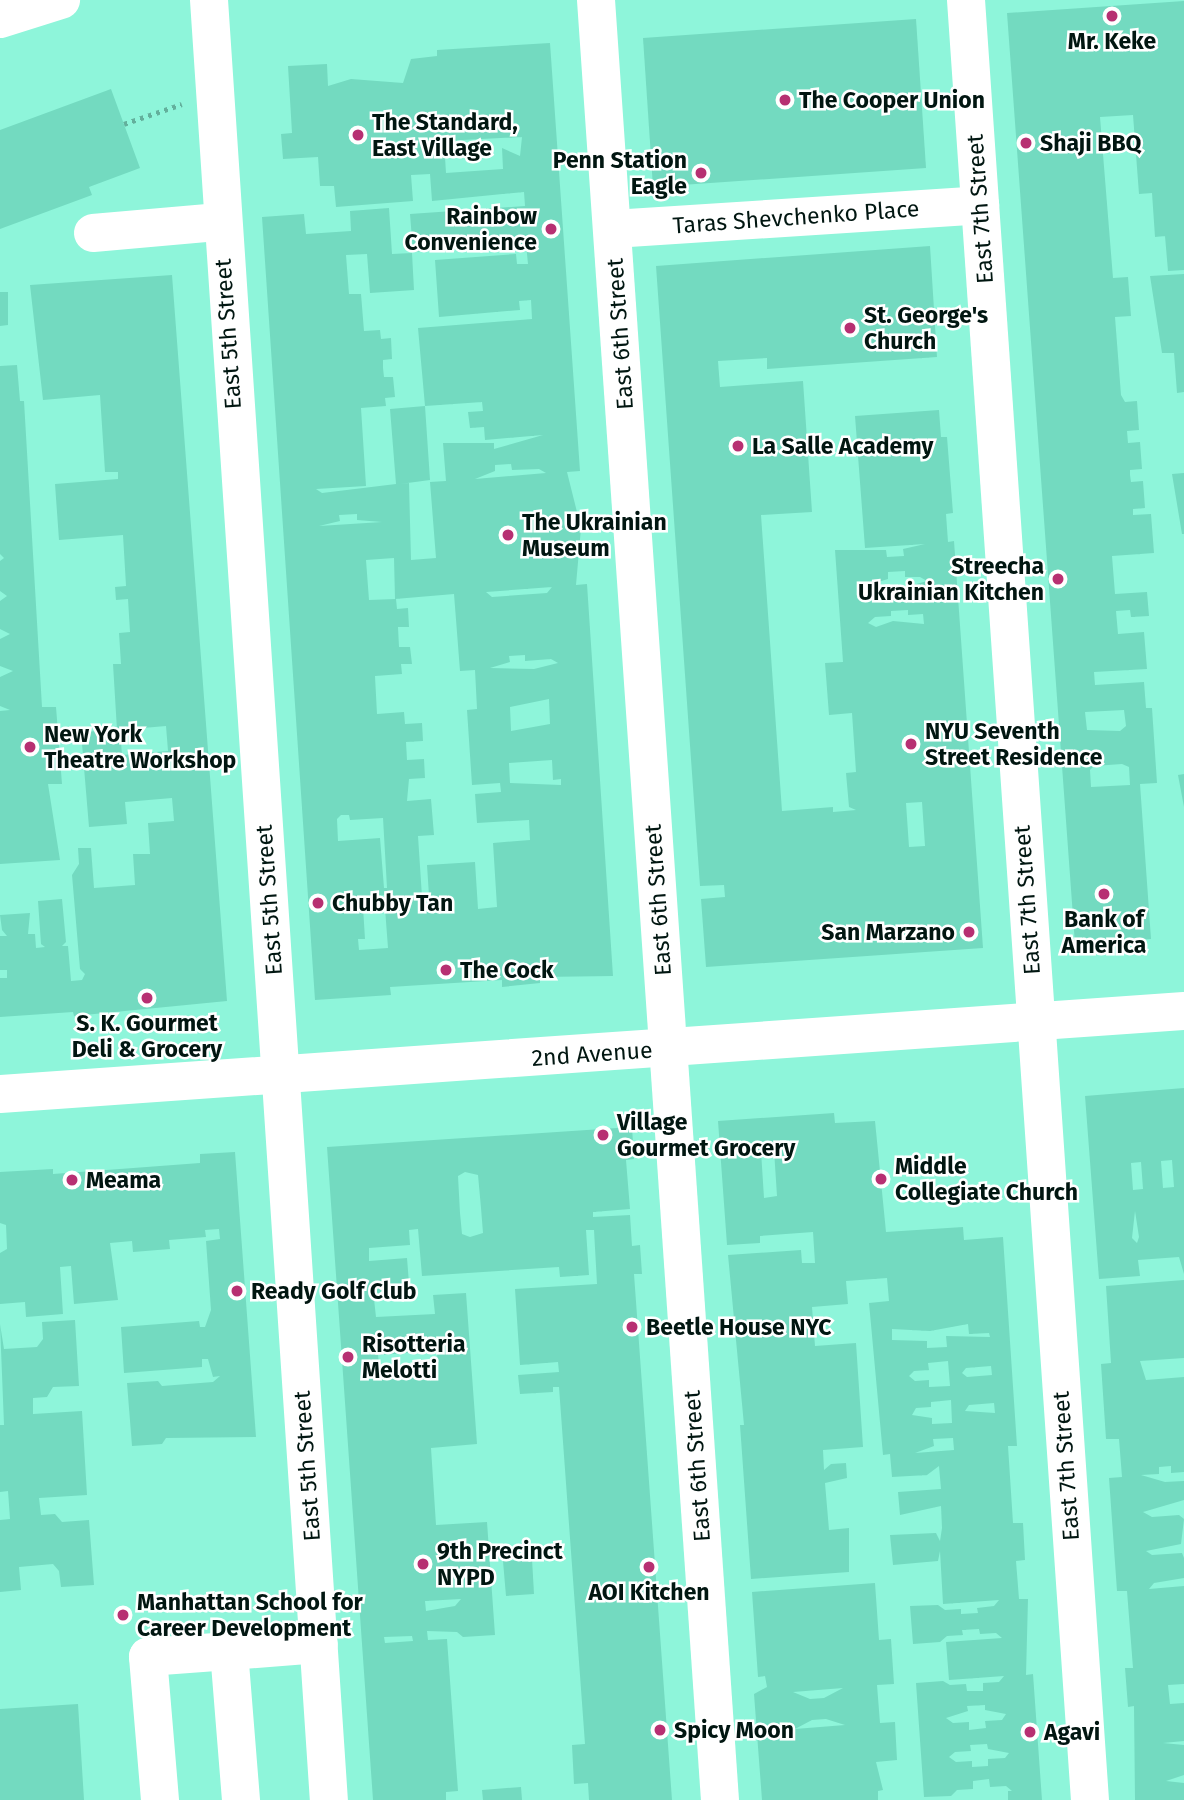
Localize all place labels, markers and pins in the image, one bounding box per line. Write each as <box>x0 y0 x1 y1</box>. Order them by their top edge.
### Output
marker: Mr. Keke <box>1104 8 1120 24</box>
place label: Mr. Keke <box>1068 27 1156 55</box>
place label: The Cooper Union <box>799 86 985 114</box>
marker: The Cooper Union <box>777 92 793 108</box>
place label: The Standard, East Village <box>372 108 518 162</box>
marker: The Standard, East Village <box>350 127 366 143</box>
place label: Shaji BBQ <box>1040 129 1141 157</box>
marker: Shaji BBQ <box>1018 135 1034 151</box>
place label: Penn Station Eagle <box>553 146 687 200</box>
marker: Penn Station Eagle <box>693 165 709 181</box>
place label: Rainbow Convenience <box>404 202 537 256</box>
marker: Rainbow Convenience <box>543 221 559 237</box>
place label: St. George's Church <box>864 301 988 355</box>
marker: St. George's Church <box>842 320 858 336</box>
place label: La Salle Academy <box>752 432 934 460</box>
marker: La Salle Academy <box>730 438 746 454</box>
place label: The Ukrainian Museum <box>522 508 667 562</box>
marker: The Ukrainian Museum <box>500 527 516 543</box>
place label: Streecha Ukrainian Kitchen <box>858 552 1044 606</box>
marker: Streecha Ukrainian Kitchen <box>1050 571 1066 587</box>
place label: NYU Seventh Street Residence <box>925 717 1102 771</box>
place label: New York Theatre Workshop <box>44 720 236 774</box>
marker: NYU Seventh Street Residence <box>903 736 919 752</box>
marker: New York Theatre Workshop <box>22 739 38 755</box>
marker: Bank of America <box>1096 886 1112 902</box>
place label: Chubby Tan <box>332 889 453 917</box>
marker: Chubby Tan <box>310 895 326 911</box>
place label: Bank of America <box>1062 905 1146 959</box>
place label: San Marzano <box>821 918 955 946</box>
marker: San Marzano <box>961 924 977 940</box>
place label: The Cock <box>460 956 554 984</box>
marker: The Cock <box>438 962 454 978</box>
marker: S. K. Gourmet Deli & Grocery <box>139 990 155 1006</box>
place label: S. K. Gourmet Deli & Grocery <box>72 1009 222 1063</box>
place label: Village Gourmet Grocery <box>617 1108 795 1162</box>
marker: Village Gourmet Grocery <box>595 1127 611 1143</box>
place label: Middle Collegiate Church <box>895 1152 1078 1206</box>
place label: Meama <box>86 1166 161 1194</box>
marker: Middle Collegiate Church <box>873 1171 889 1187</box>
marker: Meama <box>64 1172 80 1188</box>
place label: Ready Golf Club <box>251 1277 417 1305</box>
marker: Ready Golf Club <box>229 1283 245 1299</box>
place label: Beetle House NYC <box>646 1313 832 1341</box>
marker: Beetle House NYC <box>624 1319 640 1335</box>
place label: Risotteria Melotti <box>362 1330 466 1384</box>
marker: Risotteria Melotti <box>340 1349 356 1365</box>
place label: 9th Precinct NYPD <box>437 1537 563 1591</box>
marker: 9th Precinct NYPD <box>415 1556 431 1572</box>
marker: AOI Kitchen <box>641 1559 657 1575</box>
place label: AOI Kitchen <box>588 1578 710 1606</box>
place label: Manhattan School for Career Development <box>137 1588 363 1642</box>
marker: Manhattan School for Career Development <box>115 1607 131 1623</box>
place label: Spicy Moon <box>674 1716 794 1744</box>
place label: Agavi <box>1044 1718 1100 1746</box>
marker: Spicy Moon <box>652 1722 668 1738</box>
marker: Agavi <box>1022 1724 1038 1740</box>

